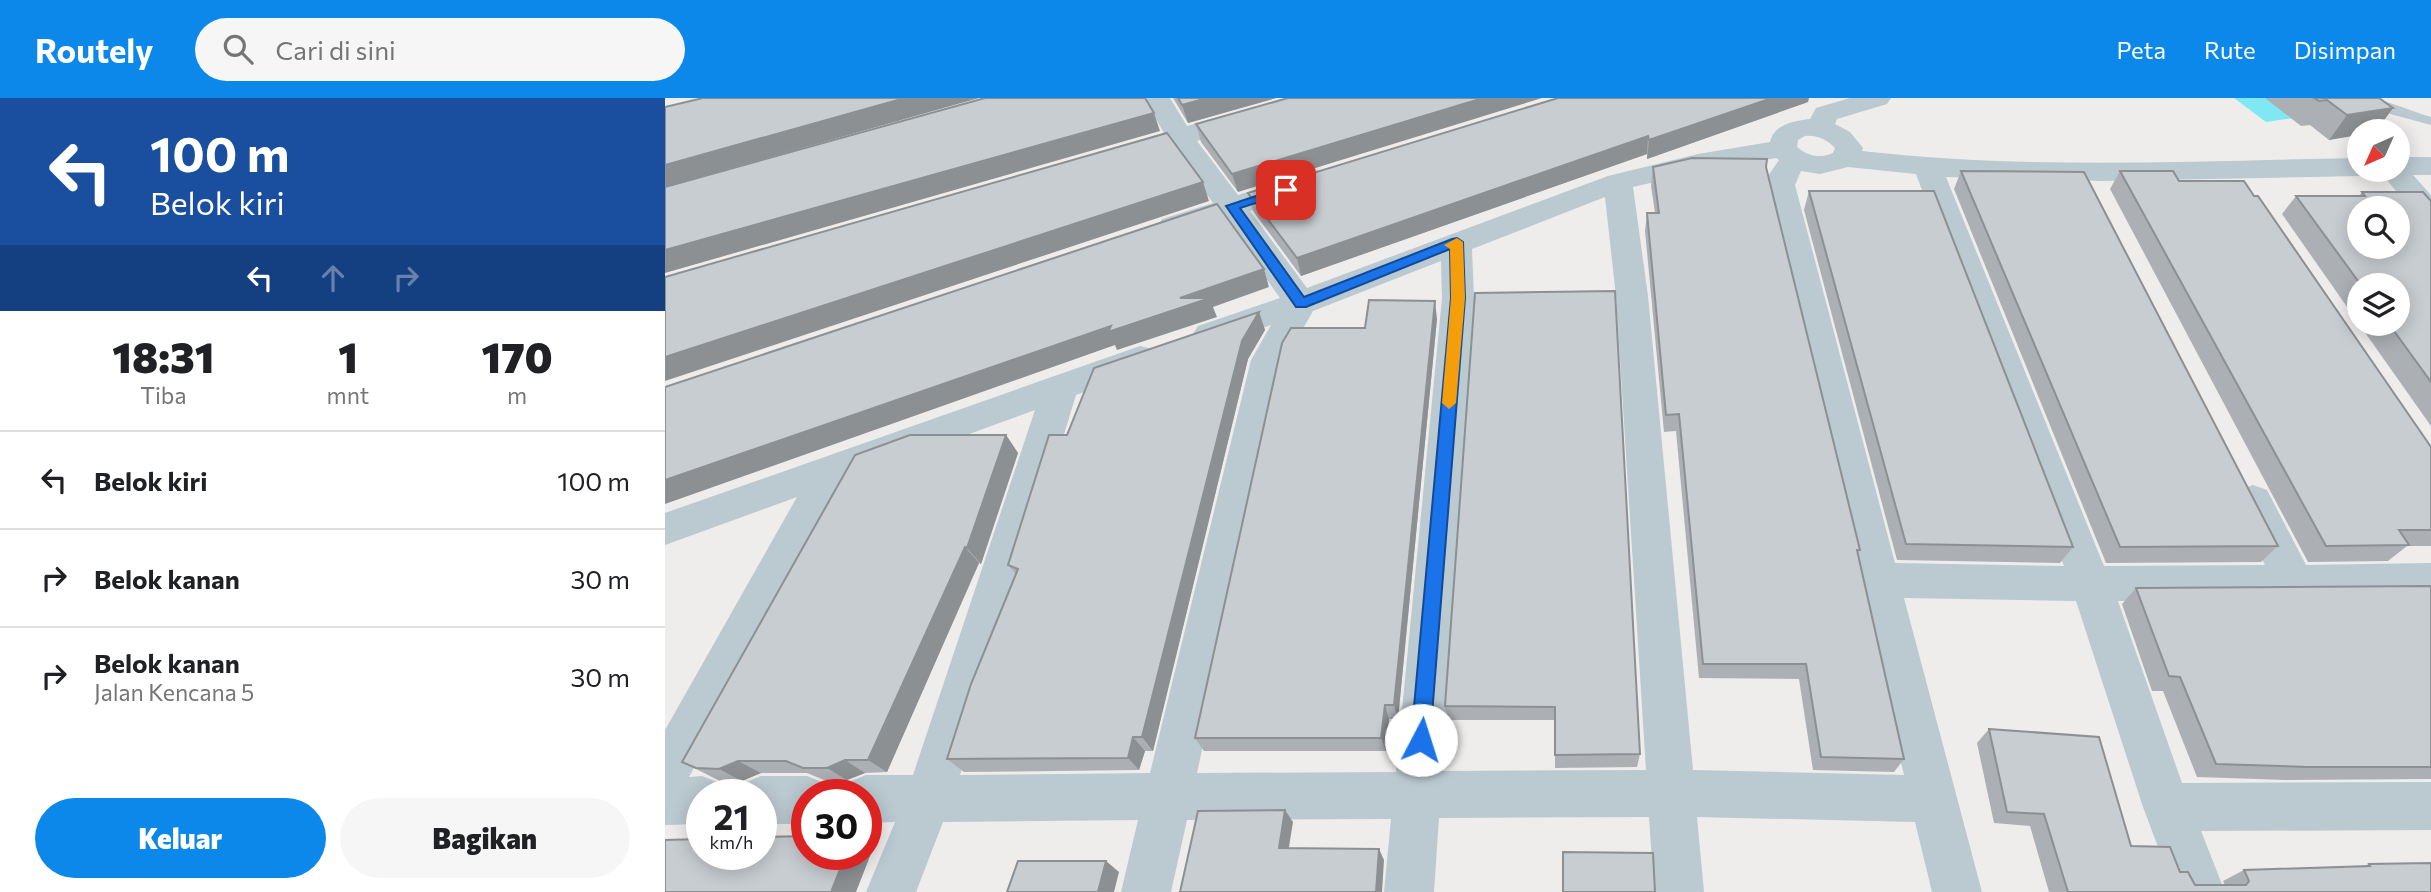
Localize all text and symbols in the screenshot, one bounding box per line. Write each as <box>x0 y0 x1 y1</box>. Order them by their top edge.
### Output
search box <box>195 18 685 81</box>
text: Routely <box>35 29 153 70</box>
icon: search <box>219 30 257 68</box>
text: Cari di sini <box>275 34 396 65</box>
text: Peta <box>2116 35 2166 64</box>
text: Rute <box>2204 35 2256 64</box>
text: Disimpan <box>2294 35 2396 64</box>
north arrow <box>2347 119 2410 182</box>
map controls <box>2347 119 2410 336</box>
text: 100 m <box>150 122 289 182</box>
icon: left <box>35 126 126 217</box>
pin <box>1256 160 1316 220</box>
icon: arrive <box>1267 171 1305 209</box>
text: Belok kiri <box>150 182 285 222</box>
button: search <box>2347 196 2410 259</box>
icon: left <box>241 259 279 297</box>
icon: ahead <box>314 259 352 297</box>
icon: right <box>387 259 425 297</box>
button: layers <box>2347 273 2410 336</box>
text: 18:31 <box>112 330 214 382</box>
text: 1 <box>338 330 358 382</box>
text: 170 <box>482 330 553 382</box>
text: Tiba <box>140 381 186 409</box>
text: mnt <box>327 381 369 409</box>
text: m <box>507 381 527 409</box>
icon: left <box>35 461 73 499</box>
text: Belok kiri <box>94 465 208 496</box>
text: 100 m <box>557 465 630 496</box>
icon: right <box>35 559 73 597</box>
text: Belok kanan <box>94 563 240 594</box>
text: 30 m <box>571 563 630 594</box>
text: Belok kanan <box>94 647 240 678</box>
icon: right <box>35 657 73 695</box>
text: 30 m <box>571 661 630 692</box>
text: Jalan Kencana 5 <box>94 678 254 706</box>
position arrow <box>1384 703 1458 777</box>
speed limit sign: 30 <box>791 779 882 870</box>
text: 21 <box>714 794 749 837</box>
button: Keluar <box>35 798 326 878</box>
button: Bagikan <box>340 798 630 878</box>
text: km/h <box>710 831 753 853</box>

